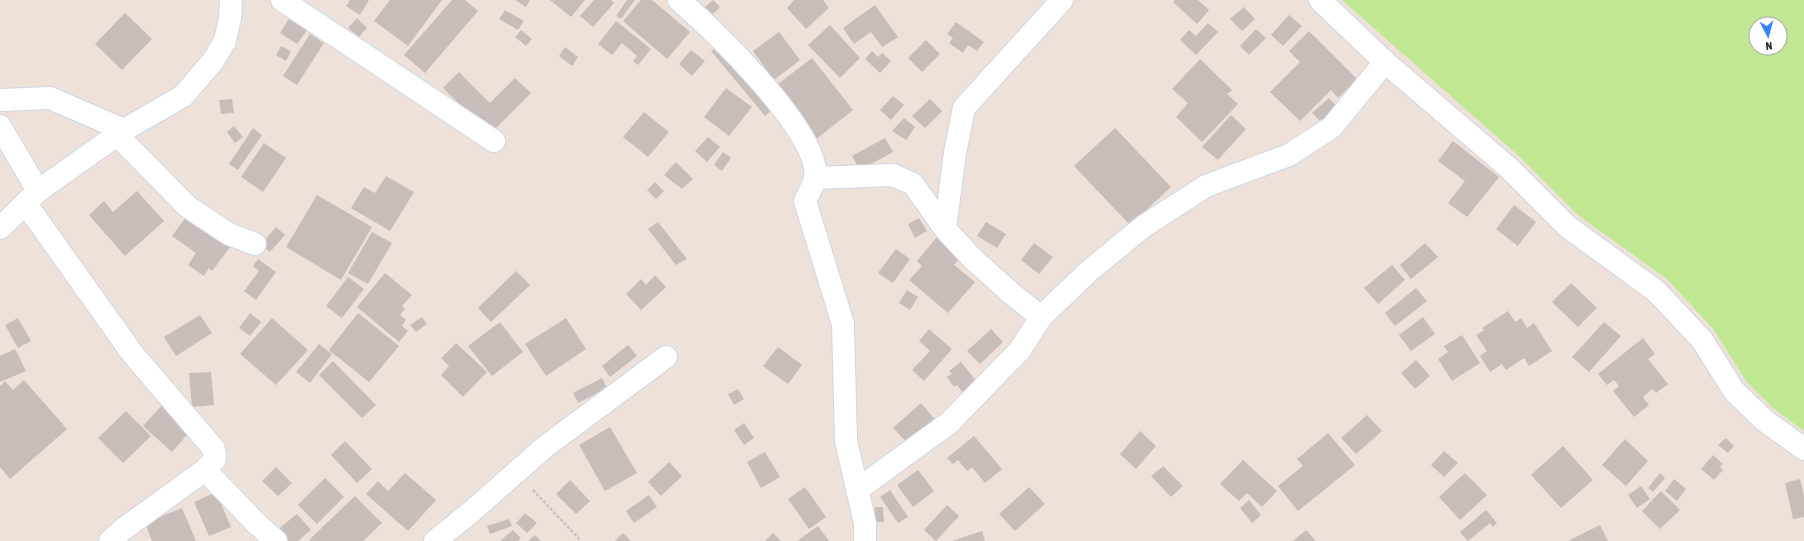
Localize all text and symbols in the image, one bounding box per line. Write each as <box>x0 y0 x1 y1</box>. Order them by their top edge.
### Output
north arrow <box>1748 16 1788 56</box>
text: N <box>1765 40 1773 52</box>

